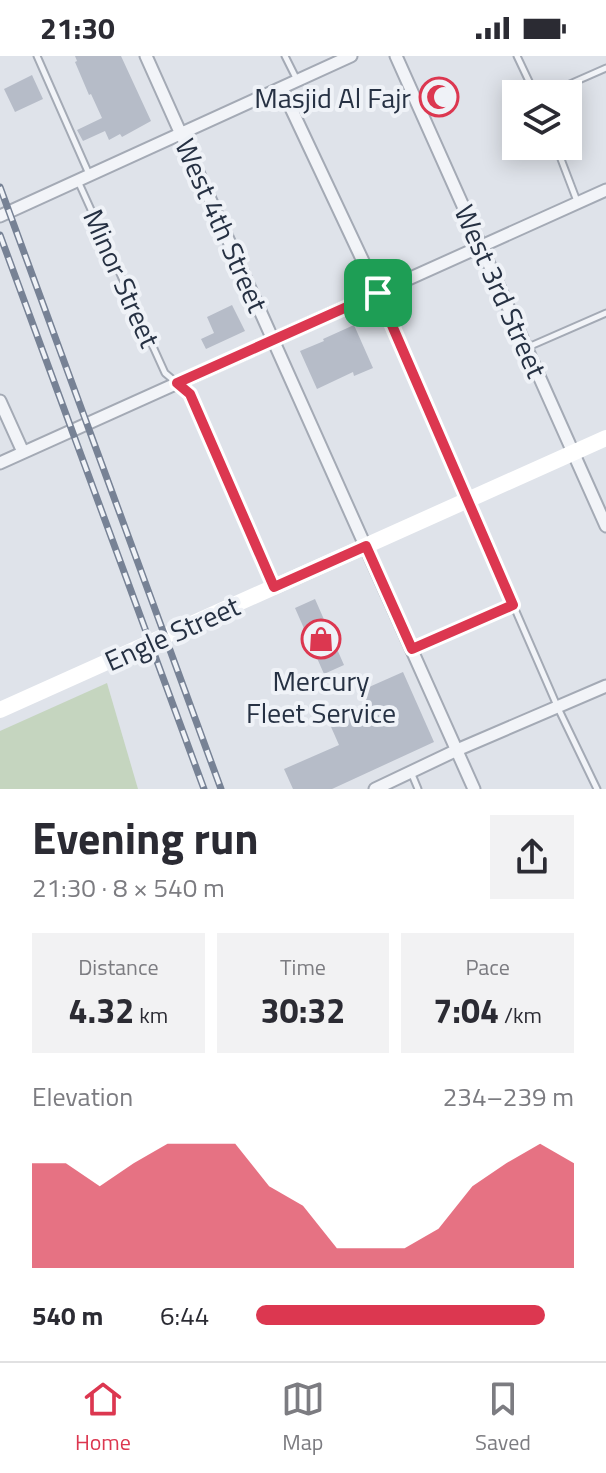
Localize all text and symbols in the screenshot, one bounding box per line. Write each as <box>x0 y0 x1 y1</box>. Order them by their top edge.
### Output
text: 21:30 <box>40 5 115 51</box>
place label: Masjid Al Fajr <box>254 76 411 119</box>
mosque icon: Masjid Al Fajr <box>418 76 460 118</box>
map controls <box>502 80 582 160</box>
button: layers <box>502 80 582 160</box>
street label: West 4th Street <box>164 131 280 319</box>
street label: West 3rd Street <box>444 197 558 385</box>
street label: Minor Street <box>72 202 172 354</box>
pin <box>344 259 412 327</box>
icon: arrive <box>356 271 400 315</box>
street label: Engle Street <box>98 584 247 682</box>
shop icon: Mercury Fleet Service <box>300 618 342 660</box>
place label: Mercury Fleet Service <box>246 659 396 734</box>
text: Evening run <box>32 804 259 871</box>
button: share <box>490 815 574 899</box>
text: 21:30 · 8 × 540 m <box>32 868 225 907</box>
text: Distance <box>78 950 159 984</box>
text: Time <box>280 950 326 984</box>
text: Pace <box>465 950 510 984</box>
text: 4.32 <box>69 984 134 1036</box>
text: 30:32 <box>261 984 345 1036</box>
text: 7:04 <box>433 984 499 1036</box>
text: km <box>134 998 168 1032</box>
text: /km <box>499 998 542 1032</box>
text: Elevation <box>32 1077 133 1116</box>
text: 234–239 m <box>443 1077 574 1116</box>
text: 540 m <box>32 1296 103 1335</box>
text: 6:44 <box>160 1296 209 1335</box>
tab: Home <box>75 1377 131 1459</box>
tab: Map <box>281 1377 325 1459</box>
tab: Saved <box>475 1377 531 1459</box>

